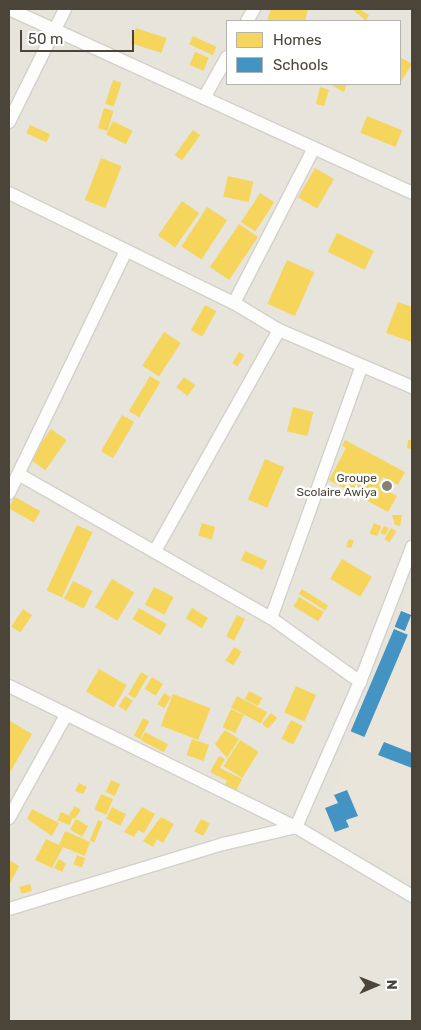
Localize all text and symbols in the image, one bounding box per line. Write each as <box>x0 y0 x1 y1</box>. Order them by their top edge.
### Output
scale bar <box>22 20 136 52</box>
legend <box>226 20 401 85</box>
text: 50 m <box>28 30 63 48</box>
text: Homes <box>273 31 322 49</box>
text: Schools <box>273 56 328 74</box>
place label: Groupe Scolaire Awiya <box>296 472 377 500</box>
marker: Groupe Scolaire Awiya <box>381 480 393 492</box>
north arrow <box>351 960 401 1010</box>
text: N <box>383 980 400 990</box>

